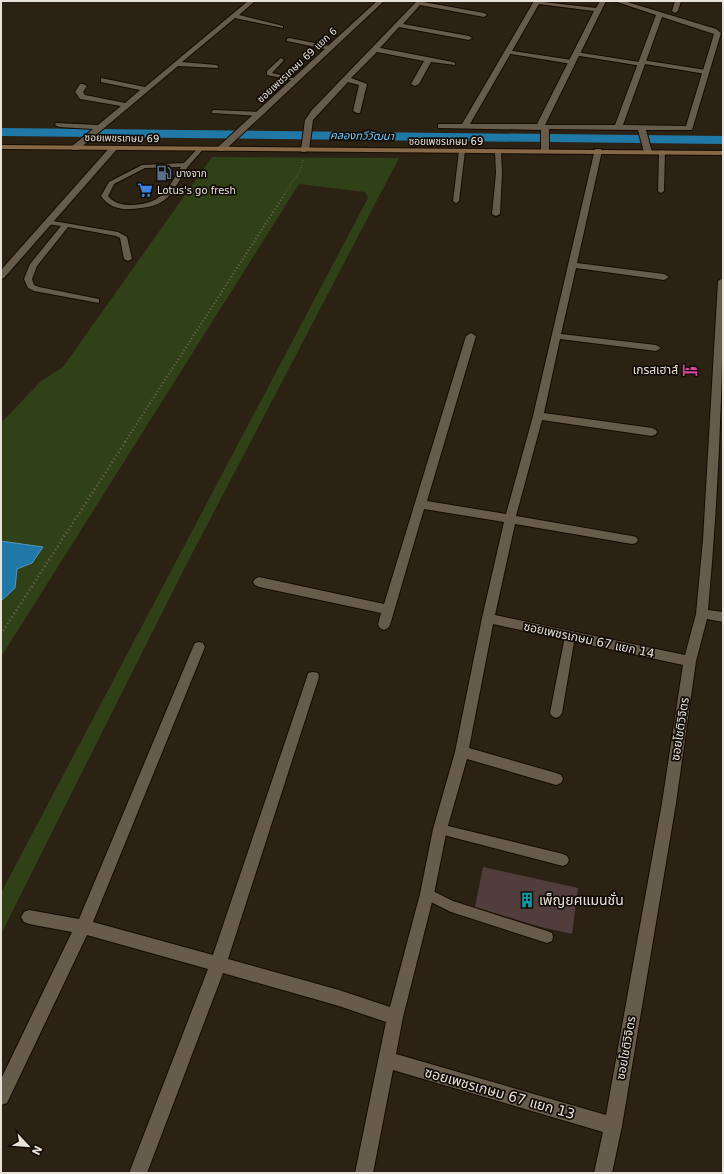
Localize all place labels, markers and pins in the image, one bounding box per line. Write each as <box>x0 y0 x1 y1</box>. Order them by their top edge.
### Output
fuel station icon: บางจาก <box>155 164 173 182</box>
place label: บางจาก <box>176 168 207 179</box>
supermarket icon: Lotus's go fresh <box>136 181 154 199</box>
place label: Lotus's go fresh <box>157 185 236 196</box>
hotel icon: เกรสเฮาส์ <box>681 361 699 379</box>
place label: เกรสเฮาส์ <box>633 363 678 377</box>
building icon: เพ็ญยศแมนชั่น <box>518 891 536 909</box>
place label: เพ็ญยศแมนชั่น <box>539 891 624 908</box>

